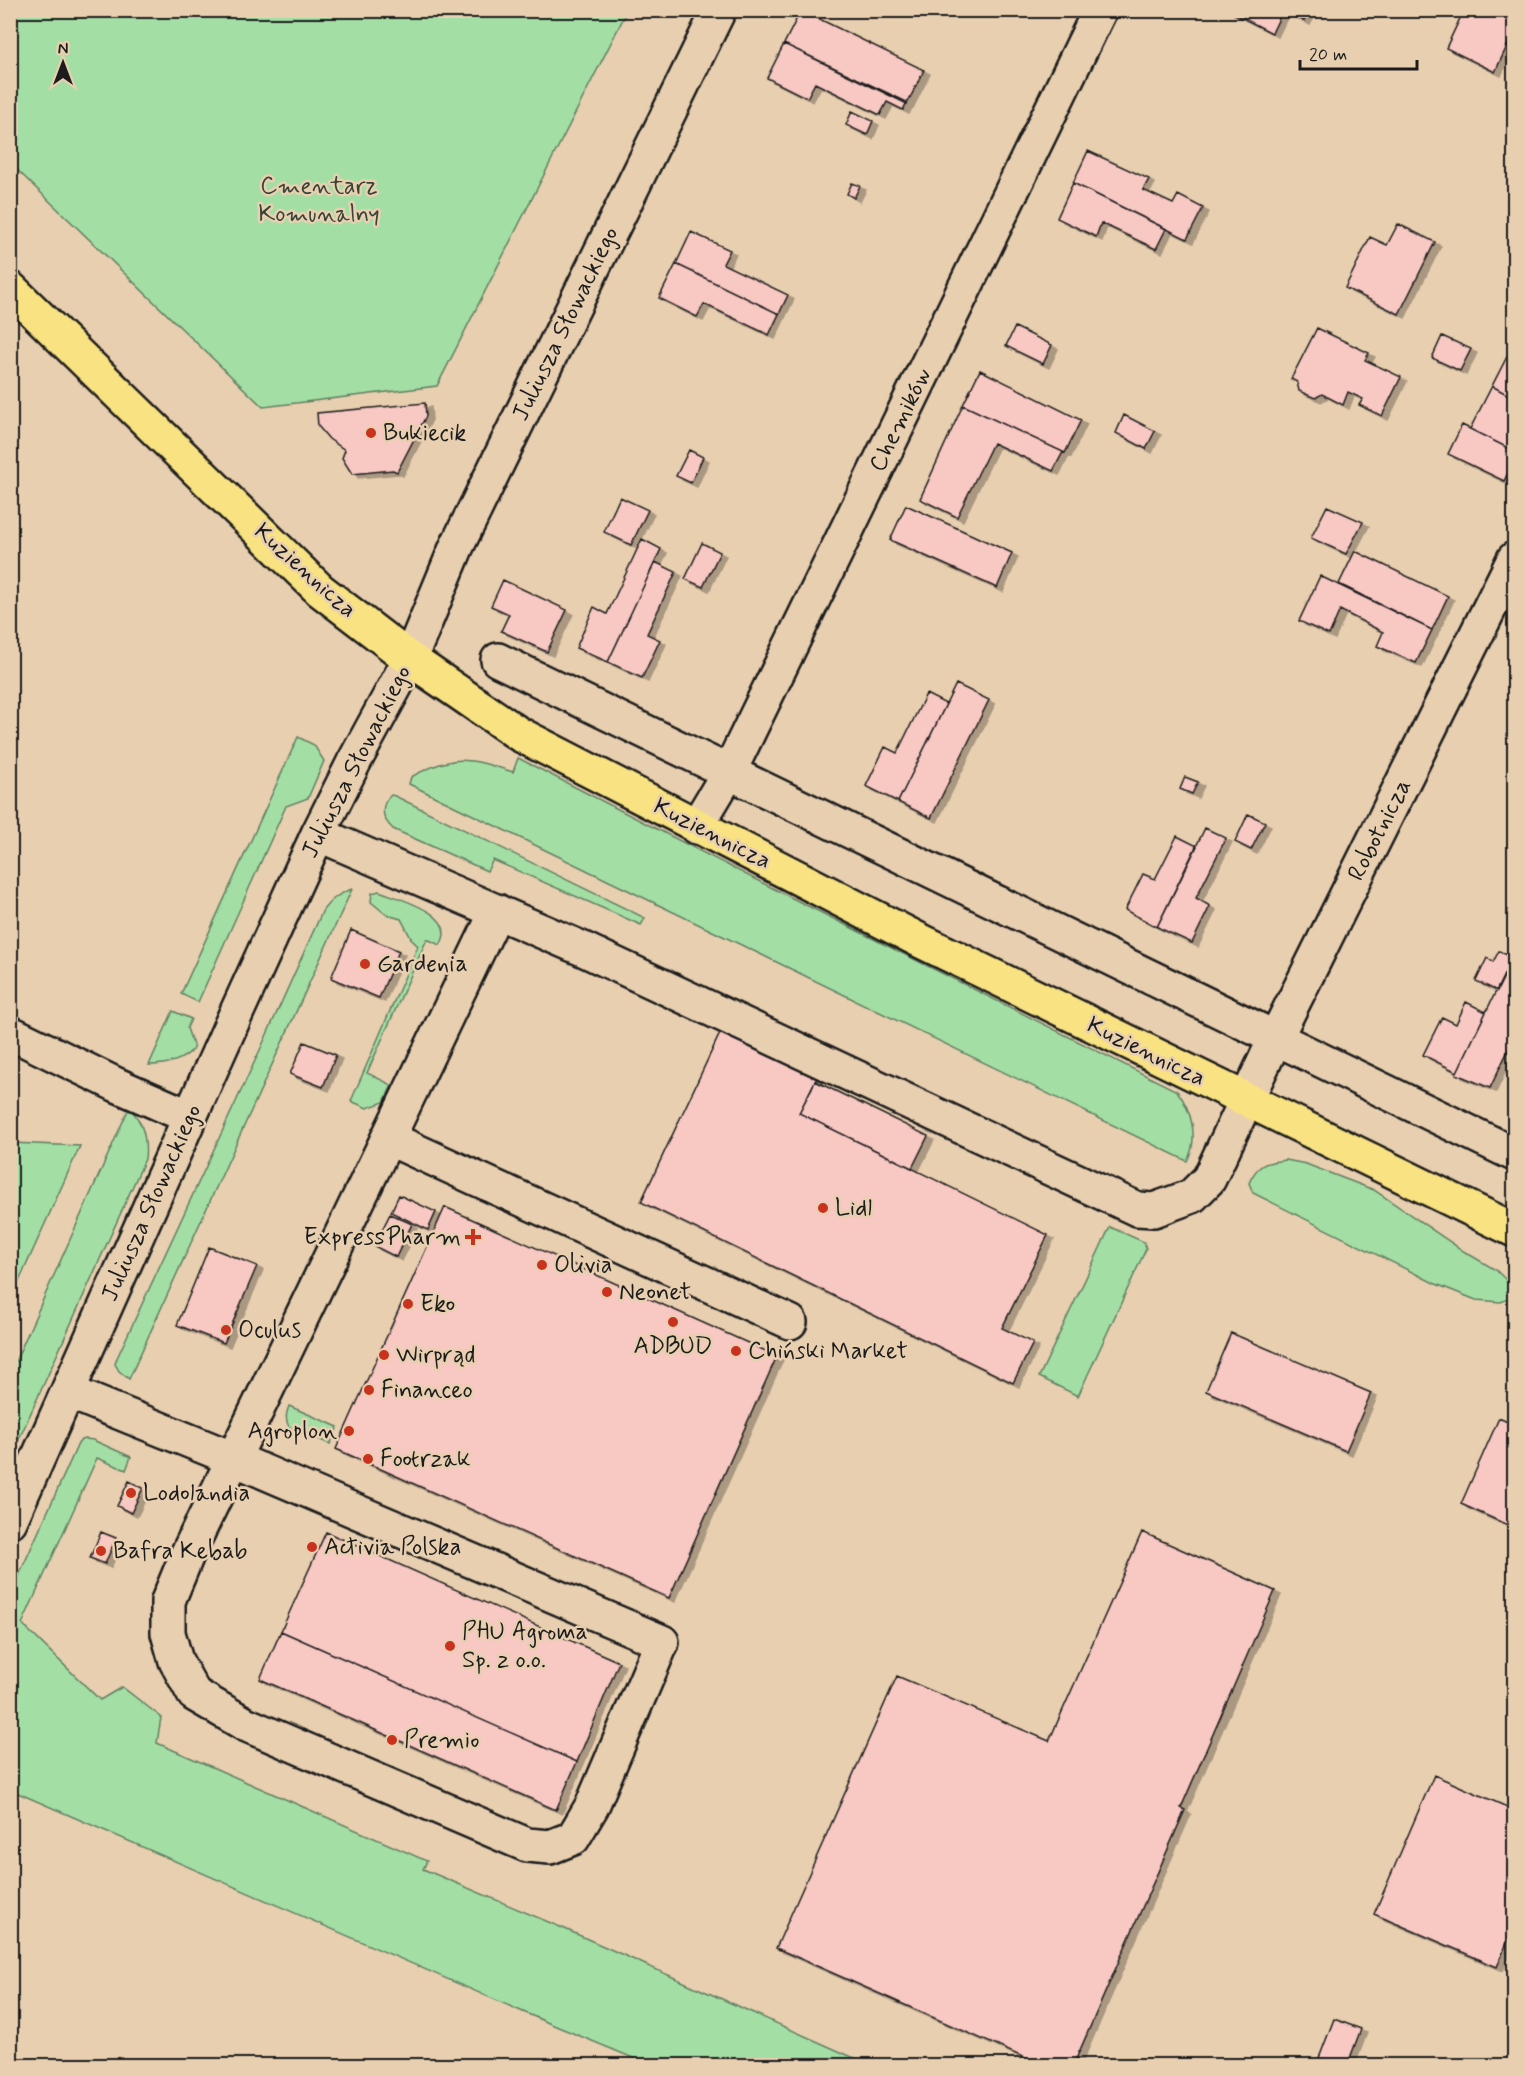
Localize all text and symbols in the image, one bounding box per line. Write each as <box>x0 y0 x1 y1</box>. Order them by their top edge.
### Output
north arrow <box>33 33 93 93</box>
scale bar <box>1300 33 1417 71</box>
text: N <box>58 39 68 60</box>
text: 20 m <box>1309 43 1347 67</box>
park label: Cmentarz Komunalny <box>258 171 380 230</box>
street label: Juliusza Słowackiego <box>506 222 626 426</box>
street label: Chemików <box>863 363 939 477</box>
place label: Bukiecik <box>383 418 466 449</box>
marker: Bukiecik <box>364 426 378 440</box>
street label: Kuziennicza <box>247 517 363 625</box>
street label: Juliusza Słowackiego <box>295 660 419 864</box>
street label: Robotnicza <box>1341 774 1419 886</box>
street label: Kuziennicza <box>648 791 776 877</box>
place label: Gardenia <box>377 949 468 980</box>
marker: Gardenia <box>358 957 372 971</box>
street label: Kuziennicza <box>1082 1010 1210 1094</box>
street label: Juliusza Słowackiego <box>95 1100 209 1306</box>
place label: Lidl <box>835 1193 872 1224</box>
marker: Lidl <box>816 1201 830 1215</box>
place label: ExpressPharm <box>304 1222 461 1253</box>
marker: ExpressPharm <box>466 1230 480 1244</box>
place label: Olivia <box>554 1250 613 1281</box>
marker: Olivia <box>535 1258 549 1272</box>
place label: Neonet <box>619 1277 691 1308</box>
marker: Neonet <box>600 1285 614 1299</box>
place label: Eko <box>420 1289 455 1320</box>
marker: Eko <box>401 1297 415 1311</box>
place label: Oculus <box>238 1315 301 1346</box>
marker: ADBUD <box>666 1315 680 1329</box>
marker: Oculus <box>219 1323 233 1337</box>
place label: ADBUD <box>633 1331 713 1362</box>
place label: Chiński Market <box>748 1336 908 1367</box>
place label: Wirprąd <box>396 1340 476 1371</box>
marker: Chiński Market <box>729 1344 743 1358</box>
marker: Wirprąd <box>377 1348 391 1362</box>
place label: Financeo <box>381 1375 473 1406</box>
marker: Financeo <box>362 1383 376 1397</box>
place label: Agroplon <box>248 1416 337 1447</box>
marker: Agroplon <box>342 1424 356 1438</box>
place label: Footrzak <box>380 1444 470 1475</box>
marker: Footrzak <box>361 1452 375 1466</box>
place label: Lodolandia <box>143 1478 250 1509</box>
marker: Lodolandia <box>124 1486 138 1500</box>
place label: Activia Polska <box>324 1532 461 1563</box>
place label: Bafra Kebab <box>113 1536 248 1567</box>
marker: Activia Polska <box>305 1540 319 1554</box>
marker: Bafra Kebab <box>94 1544 108 1558</box>
place label: PHU Agroma Sp. z o.o. <box>462 1617 588 1676</box>
marker: PHU Agroma Sp. z o.o. <box>443 1639 457 1653</box>
place label: Premio <box>404 1725 479 1756</box>
marker: Premio <box>385 1733 399 1747</box>

